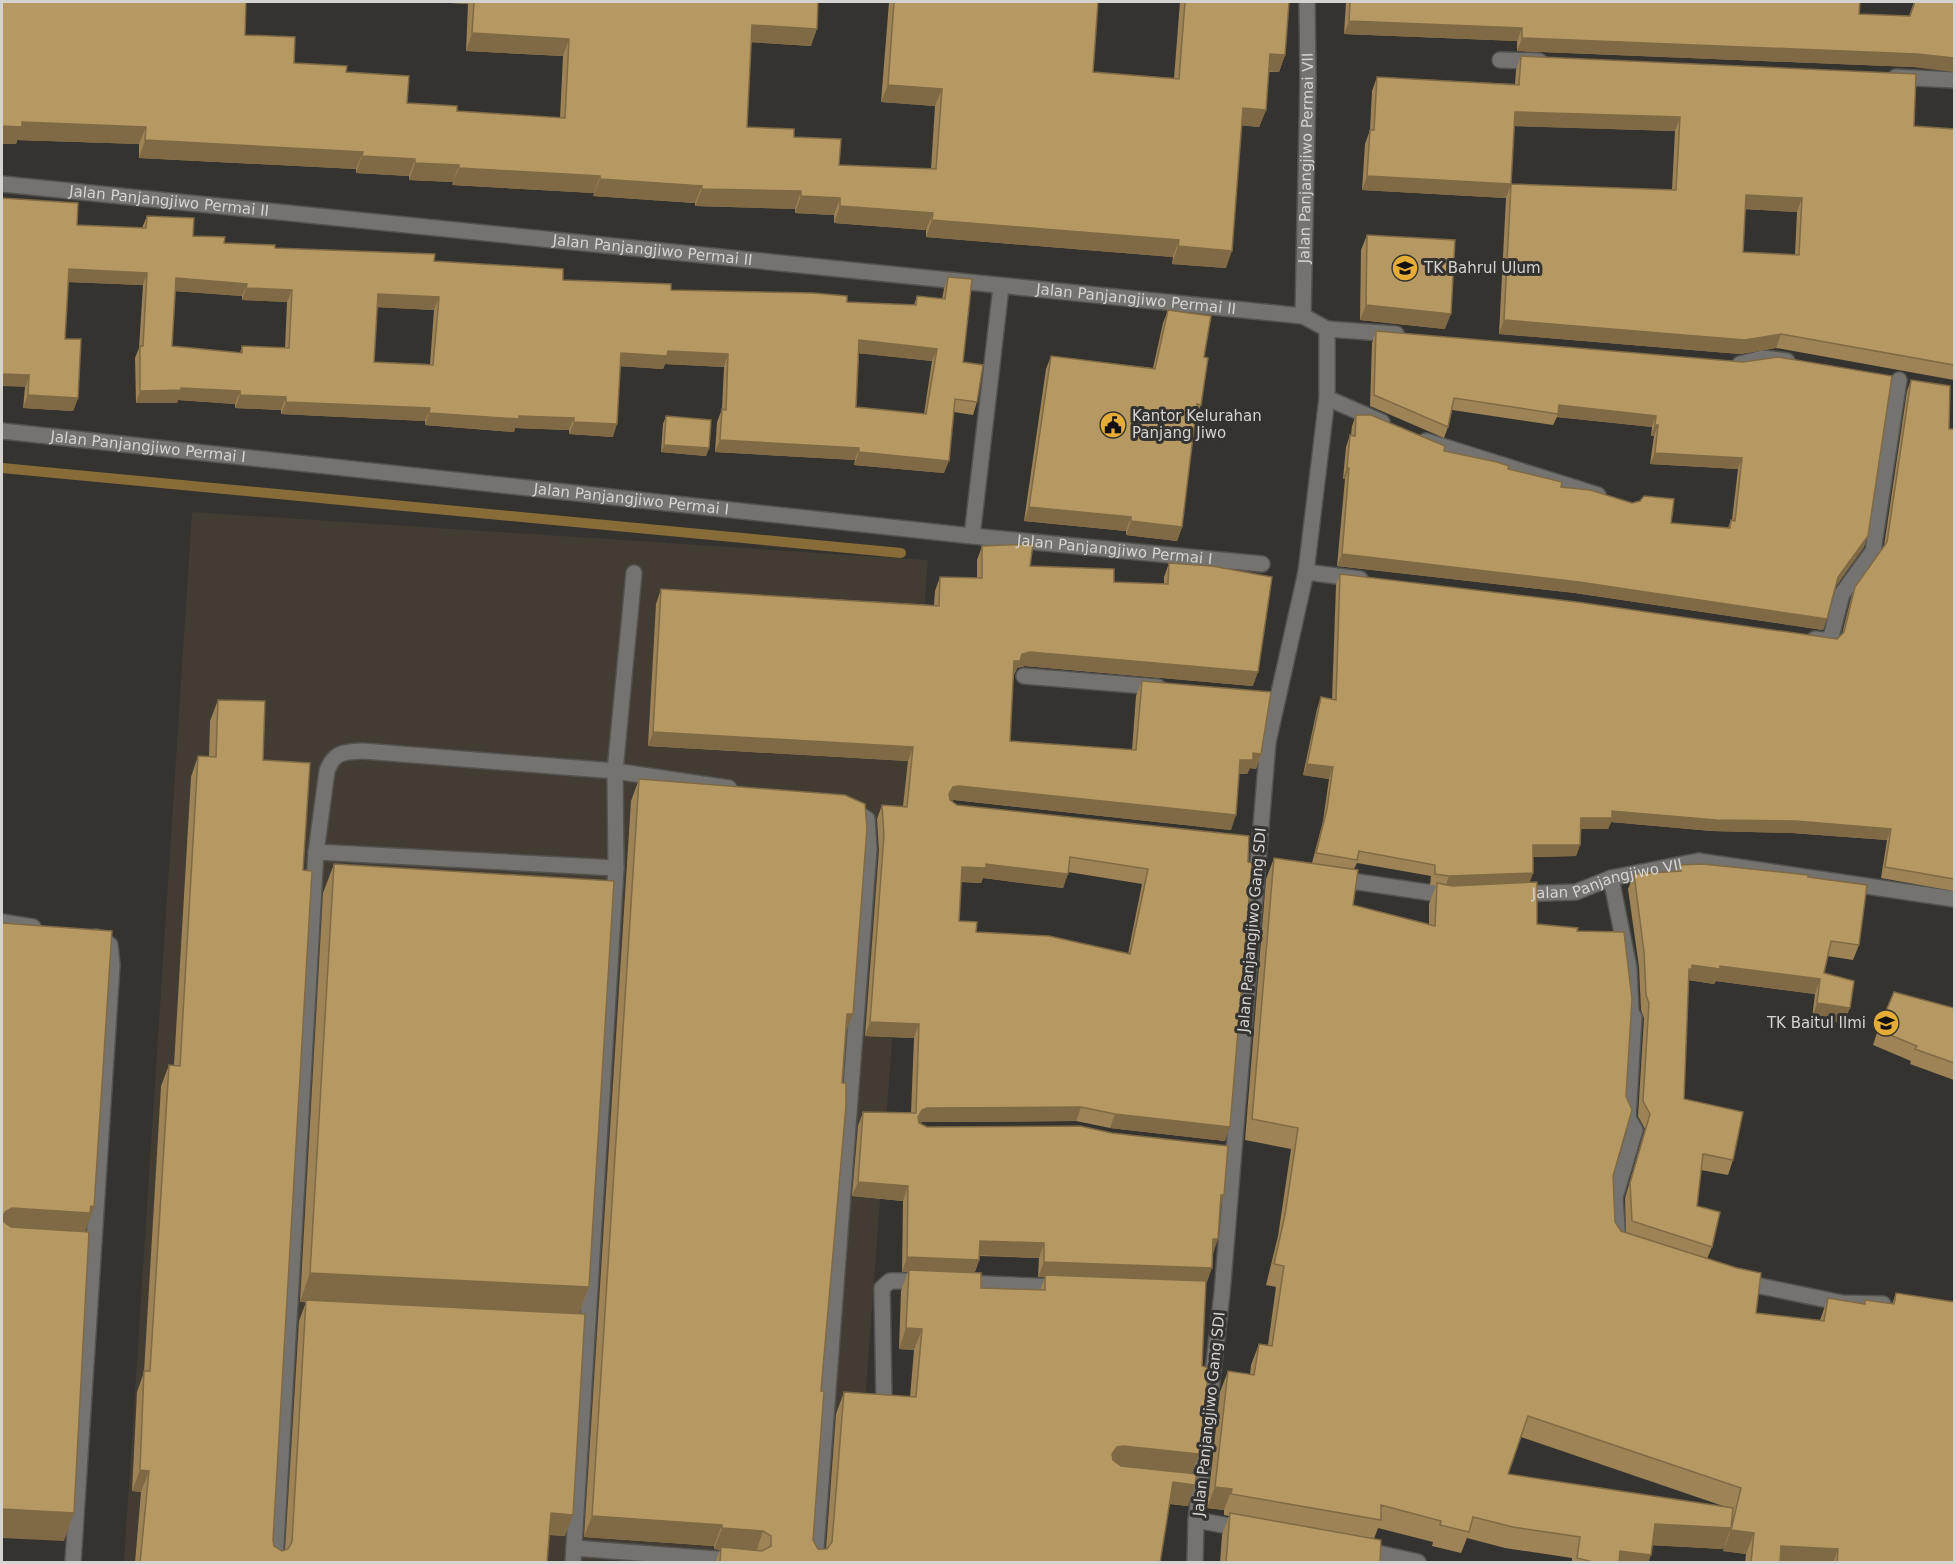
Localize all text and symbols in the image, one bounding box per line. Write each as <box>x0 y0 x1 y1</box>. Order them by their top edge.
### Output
street label: Jalan Panjangjiwo Permai VII <box>1295 52 1317 265</box>
street label: Jalan Panjangjiwo Permai II <box>67 182 270 220</box>
street label: Jalan Panjangjiwo Permai II <box>551 231 753 269</box>
school or university icon: TK Bahrul Ulum <box>1390 253 1420 283</box>
place label: TK Bahrul Ulum <box>1423 259 1541 277</box>
street label: Jalan Panjangjiwo Permai II <box>1034 280 1237 318</box>
place label: Kantor Kelurahan Panjang Jiwo <box>1132 407 1262 442</box>
public building icon: Kantor Kelurahan Panjang Jiwo <box>1098 410 1128 440</box>
street label: Jalan Panjangjiwo Permai I <box>49 427 247 466</box>
street label: Jalan Panjangjiwo Permai I <box>532 480 730 519</box>
street label: Jalan Panjangjiwo Permai I <box>1015 531 1213 568</box>
street label: Jalan Panjangjiwo Gang SDI <box>1234 827 1270 1034</box>
street label: Jalan Panjangjiwo VII <box>1530 855 1684 903</box>
school or university icon: TK Baitul Ilmi <box>1871 1008 1901 1038</box>
place label: TK Baitul Ilmi <box>1766 1014 1866 1032</box>
street label: Jalan Panjangjiwo Gang SDI <box>1189 1311 1229 1518</box>

